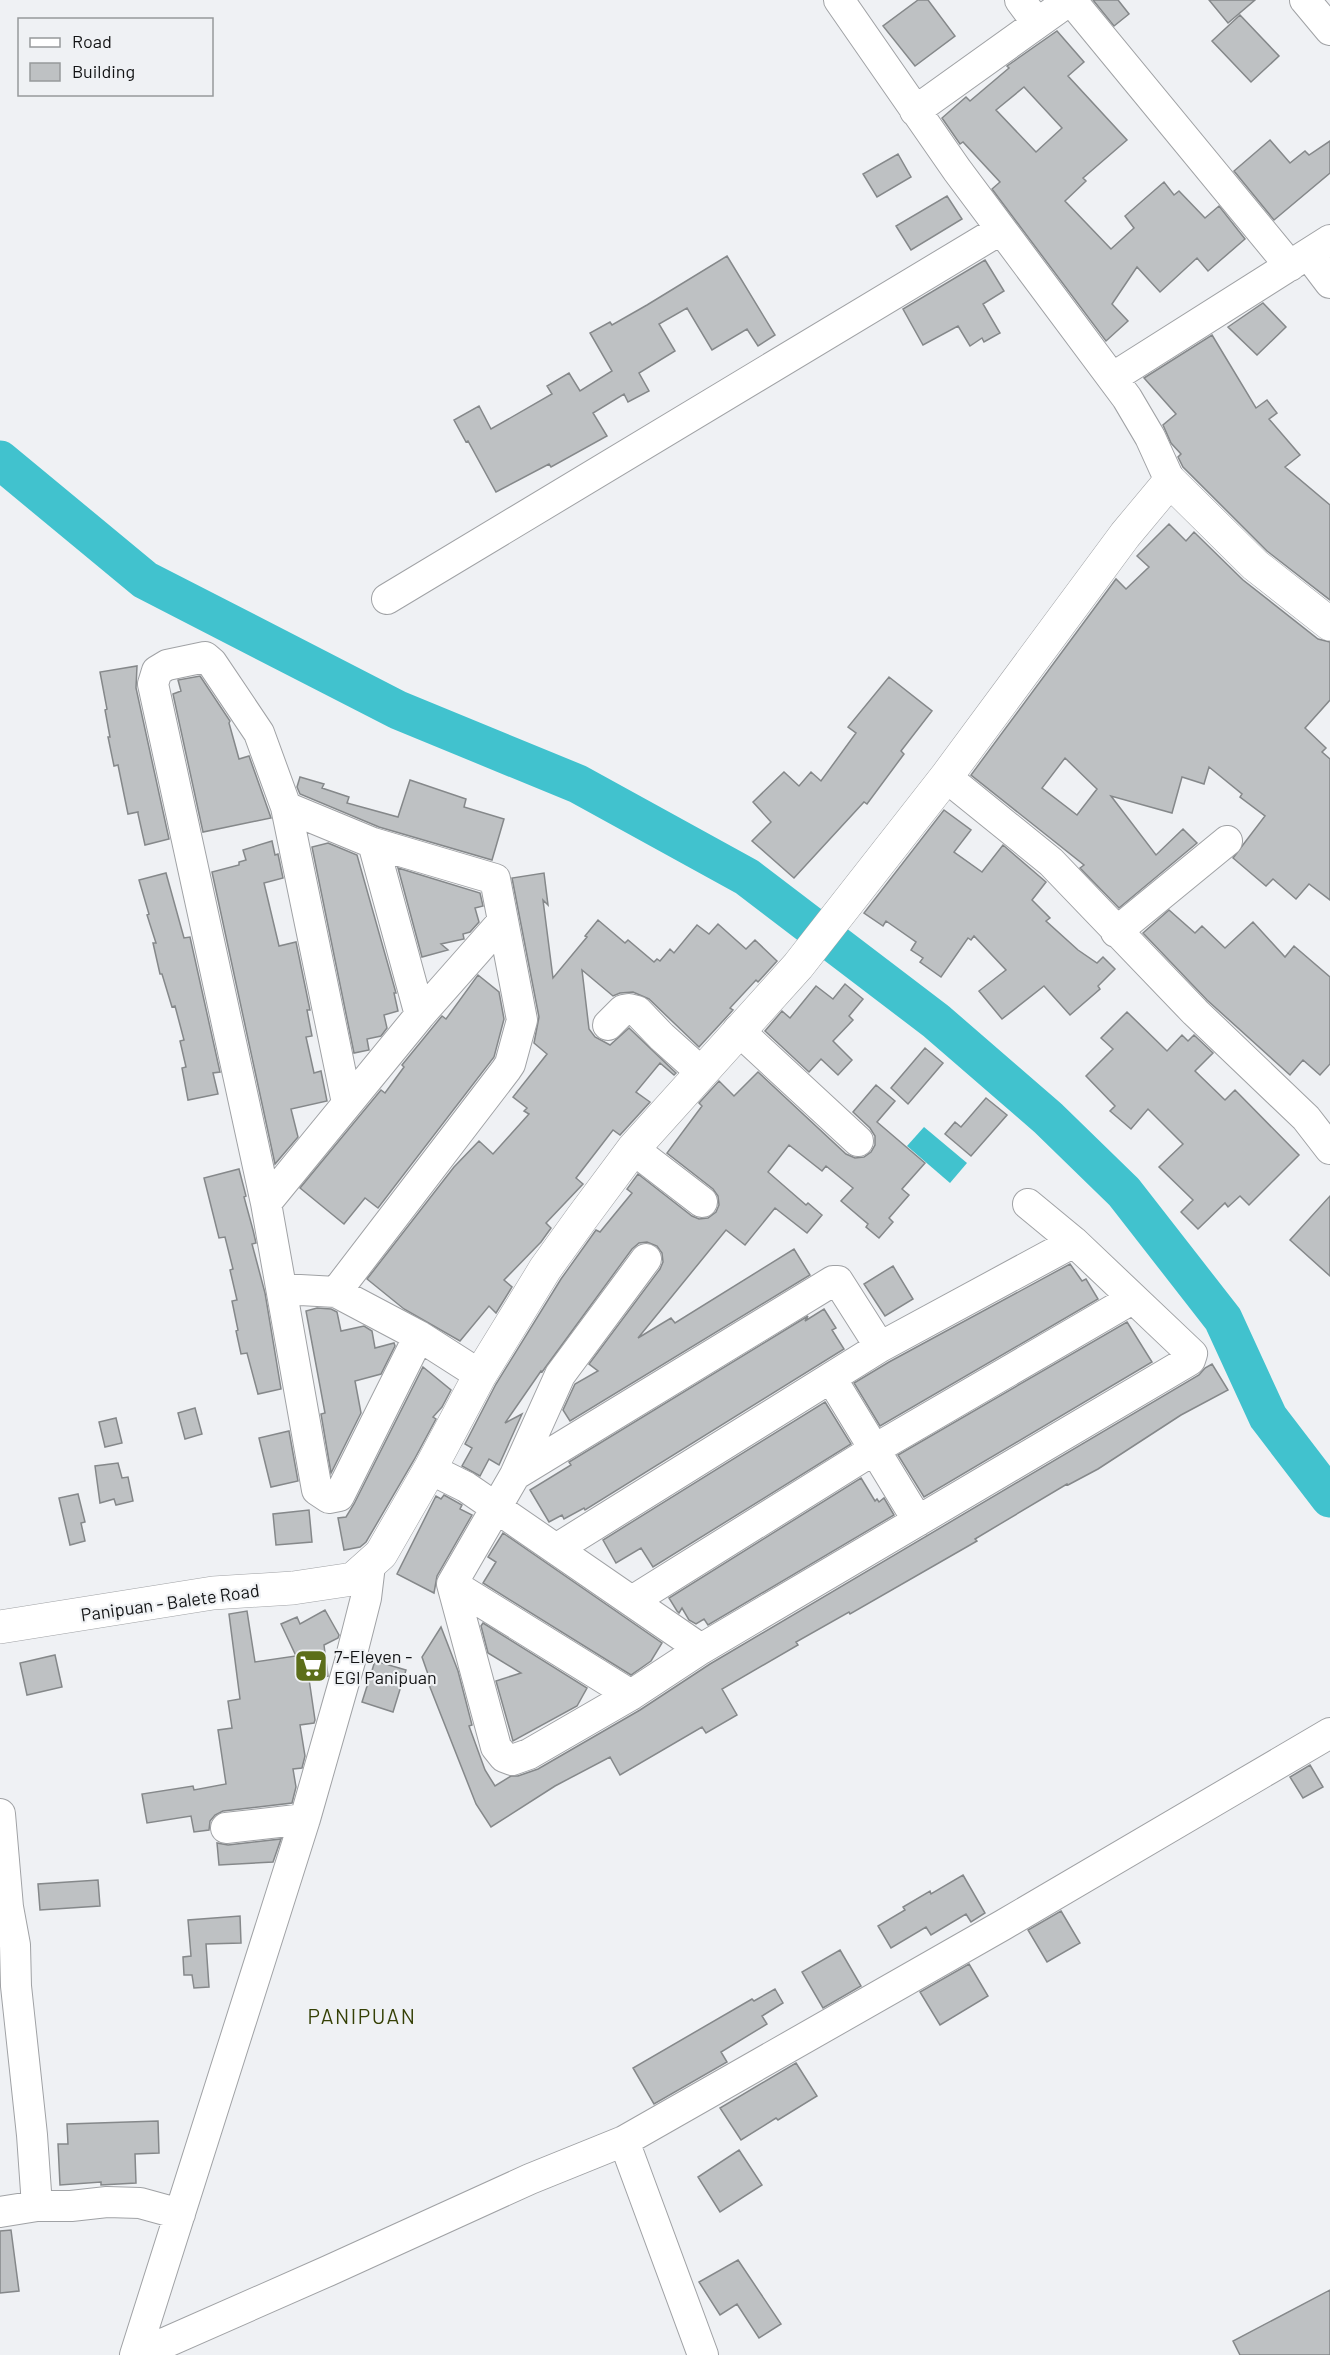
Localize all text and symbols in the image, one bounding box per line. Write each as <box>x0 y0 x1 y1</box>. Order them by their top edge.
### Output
legend <box>18 18 213 96</box>
text: Road <box>72 30 112 52</box>
text: Building <box>72 60 135 82</box>
street label: Panipuan - Balete Road <box>79 1579 261 1625</box>
place label: 7-Eleven - EGI Panipuan <box>334 1645 437 1688</box>
supermarket icon: 7-Eleven - EGI Panipuan <box>293 1648 329 1684</box>
district label: PANIPUAN <box>307 2003 417 2028</box>

